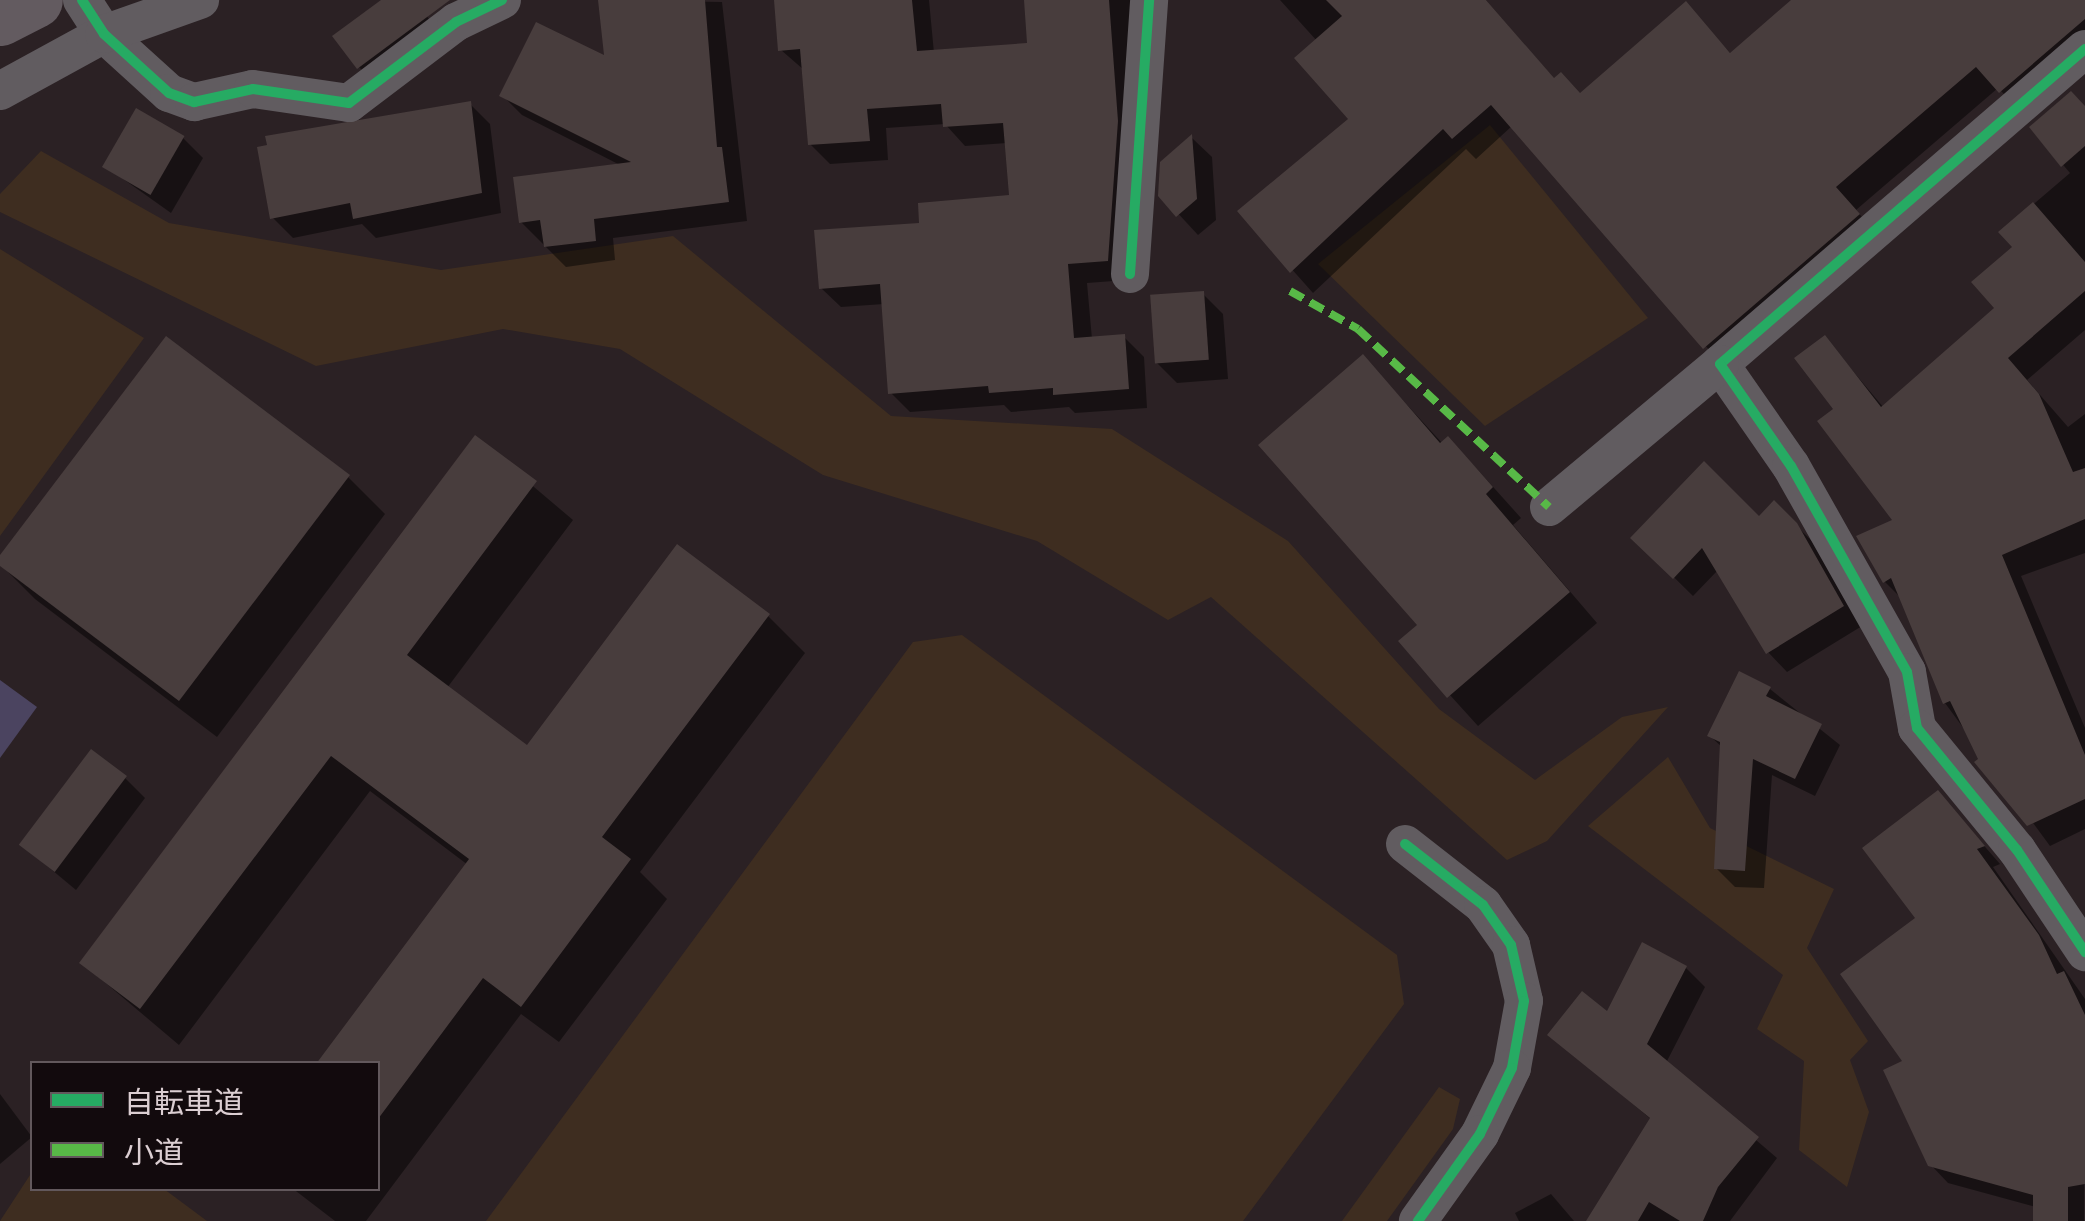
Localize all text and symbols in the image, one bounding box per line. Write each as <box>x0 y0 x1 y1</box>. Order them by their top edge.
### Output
legend <box>30 1061 380 1191</box>
text: 自転車道 <box>124 1084 244 1121</box>
text: 小道 <box>124 1134 184 1171</box>

